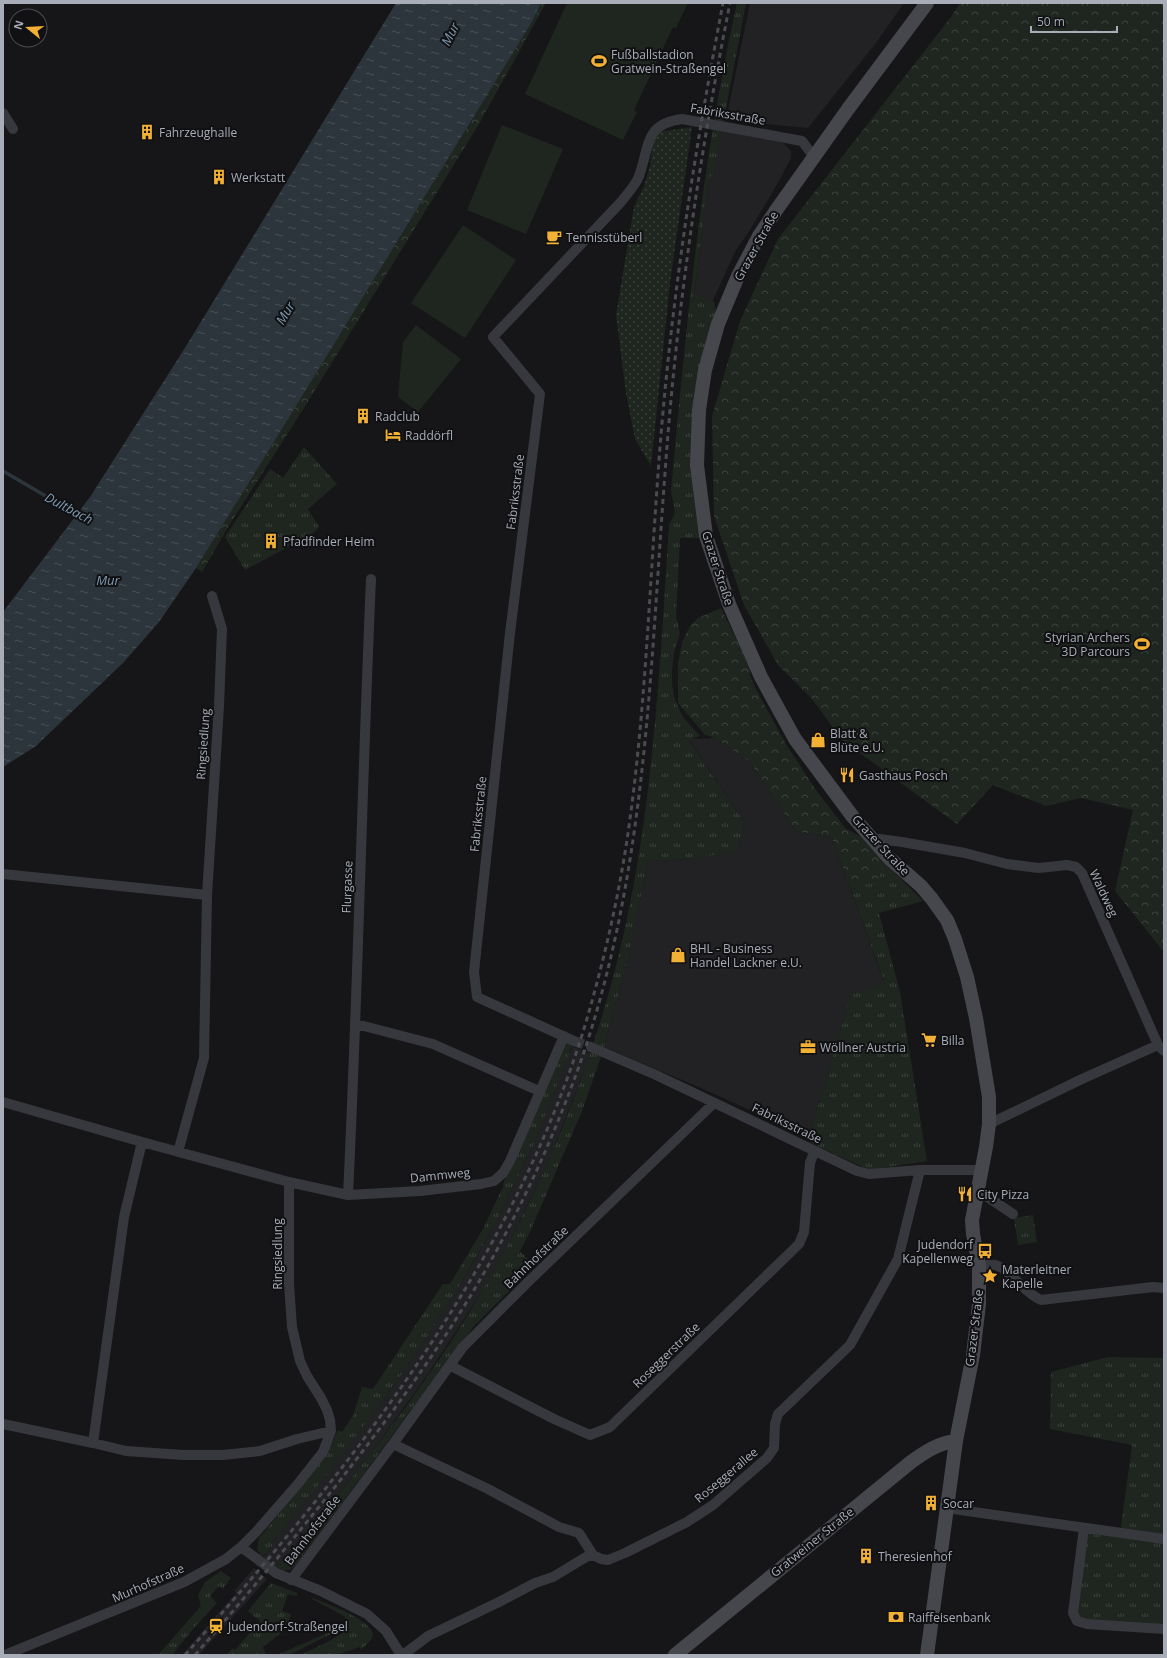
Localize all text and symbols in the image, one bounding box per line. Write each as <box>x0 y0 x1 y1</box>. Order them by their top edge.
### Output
north arrow <box>8 8 48 48</box>
scale bar <box>1031 8 1117 34</box>
text: 50 m <box>1037 13 1065 30</box>
text: N <box>9 18 27 31</box>
water label: Mur <box>437 19 464 49</box>
place label: Fußballstadion Gratwein-Straßengel <box>611 46 726 77</box>
sports icon: Fußballstadion Gratwein-Straßengel <box>590 52 608 70</box>
street label: Fabriksstraße <box>689 99 767 129</box>
building icon: Fahrzeughalle <box>138 123 156 141</box>
place label: Fahrzeughalle <box>159 124 237 141</box>
building icon: Werkstatt <box>210 168 228 186</box>
place label: Werkstatt <box>231 169 285 186</box>
street label: Grazer Straße <box>730 208 782 284</box>
cafe icon: Tennisstüberl <box>545 228 563 246</box>
place label: Tennisstüberl <box>566 229 642 246</box>
water label: Mur <box>271 298 299 328</box>
building icon: Radclub <box>354 407 372 425</box>
place label: Radclub <box>375 408 420 425</box>
hotel icon: Raddörfl <box>384 426 402 444</box>
place label: Raddörfl <box>405 427 453 444</box>
street label: Fabriksstraße <box>502 453 528 531</box>
water label: Dultbach <box>42 488 96 528</box>
street label: Grazer Straße <box>698 529 738 608</box>
building icon: Pfadfinder Heim <box>262 532 280 550</box>
place label: Pfadfinder Heim <box>283 533 375 550</box>
water label: Mur <box>96 571 121 589</box>
place label: Styrian Archers 3D Parcours <box>1045 629 1130 660</box>
sports icon: Styrian Archers 3D Parcours <box>1133 635 1151 653</box>
street label: Ringsiedlung <box>192 707 214 780</box>
place label: Blatt & Blüte e.U. <box>830 725 884 756</box>
shop icon: Blatt & Blüte e.U. <box>809 731 827 749</box>
restaurant icon: Gasthaus Posch <box>838 766 856 784</box>
place label: Gasthaus Posch <box>859 767 948 784</box>
street label: Fabriksstraße <box>466 775 490 853</box>
street label: Grazer Straße <box>848 811 914 879</box>
street label: Flurgasse <box>338 860 356 914</box>
street label: Waldweg <box>1086 866 1123 920</box>
place label: BHL - Business Handel Lackner e.U. <box>690 940 802 971</box>
shop icon: BHL - Business Handel Lackner e.U. <box>669 946 687 964</box>
supermarket icon: Billa <box>920 1031 938 1049</box>
place label: Billa <box>941 1032 965 1049</box>
office icon: Wöllner Austria <box>799 1038 817 1056</box>
place label: Wöllner Austria <box>820 1039 906 1056</box>
street label: Fabriksstraße <box>749 1099 825 1147</box>
street label: Dammweg <box>409 1163 471 1187</box>
restaurant icon: City Pizza <box>956 1185 974 1203</box>
place label: City Pizza <box>977 1186 1029 1203</box>
street label: Ringsiedlung <box>269 1218 286 1290</box>
street label: Bahnhofstraße <box>500 1222 572 1292</box>
place label: Judendorf Kapellenweg <box>902 1236 974 1267</box>
bus stop icon: Judendorf Kapellenweg <box>976 1242 994 1260</box>
place label: Materleitner Kapelle <box>1002 1261 1072 1292</box>
place icon: Materleitner Kapelle <box>981 1267 999 1285</box>
street label: Grazer Straße <box>961 1288 987 1367</box>
street label: Roseggerstraße <box>629 1318 704 1392</box>
street label: Roseggerallee <box>691 1443 762 1507</box>
street label: Bahnhofstraße <box>280 1491 344 1568</box>
building icon: Socar <box>922 1494 940 1512</box>
place label: Socar <box>943 1495 974 1512</box>
street label: Gratweiner Straße <box>767 1503 857 1581</box>
building icon: Theresienhof <box>857 1547 875 1565</box>
place label: Theresienhof <box>878 1548 953 1565</box>
street label: Murhofstraße <box>109 1559 187 1607</box>
bank icon: Raiffeisenbank <box>887 1608 905 1626</box>
place label: Raiffeisenbank <box>908 1609 991 1626</box>
station icon: Judendorf-Straßengel <box>207 1617 225 1635</box>
place label: Judendorf-Straßengel <box>227 1618 348 1635</box>

